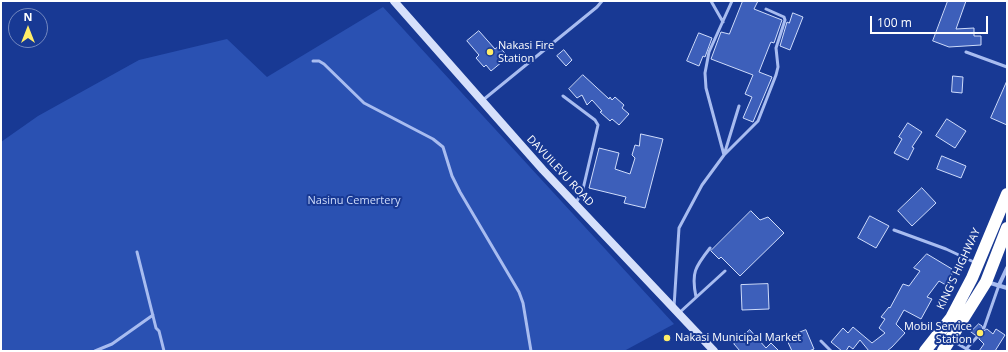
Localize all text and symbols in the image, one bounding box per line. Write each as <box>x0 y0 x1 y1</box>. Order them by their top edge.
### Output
north arrow <box>8 8 48 48</box>
scale bar <box>872 8 990 34</box>
text: N <box>24 9 32 24</box>
text: 100 m <box>877 14 912 31</box>
place label: Nakasi Fire Station <box>498 39 554 65</box>
marker: Nakasi Fire Station <box>485 47 495 57</box>
street label: DAVUILEVU ROAD <box>524 133 596 209</box>
park label: Nasinu Cemertery <box>308 194 400 208</box>
street label: KING'S HIGHWAY <box>934 226 984 312</box>
place label: Mobil Service Station <box>904 320 972 346</box>
marker: Mobil Service Station <box>975 328 985 338</box>
place label: Nakasi Municipal Market <box>675 331 801 345</box>
marker: Nakasi Municipal Market <box>662 333 672 343</box>

